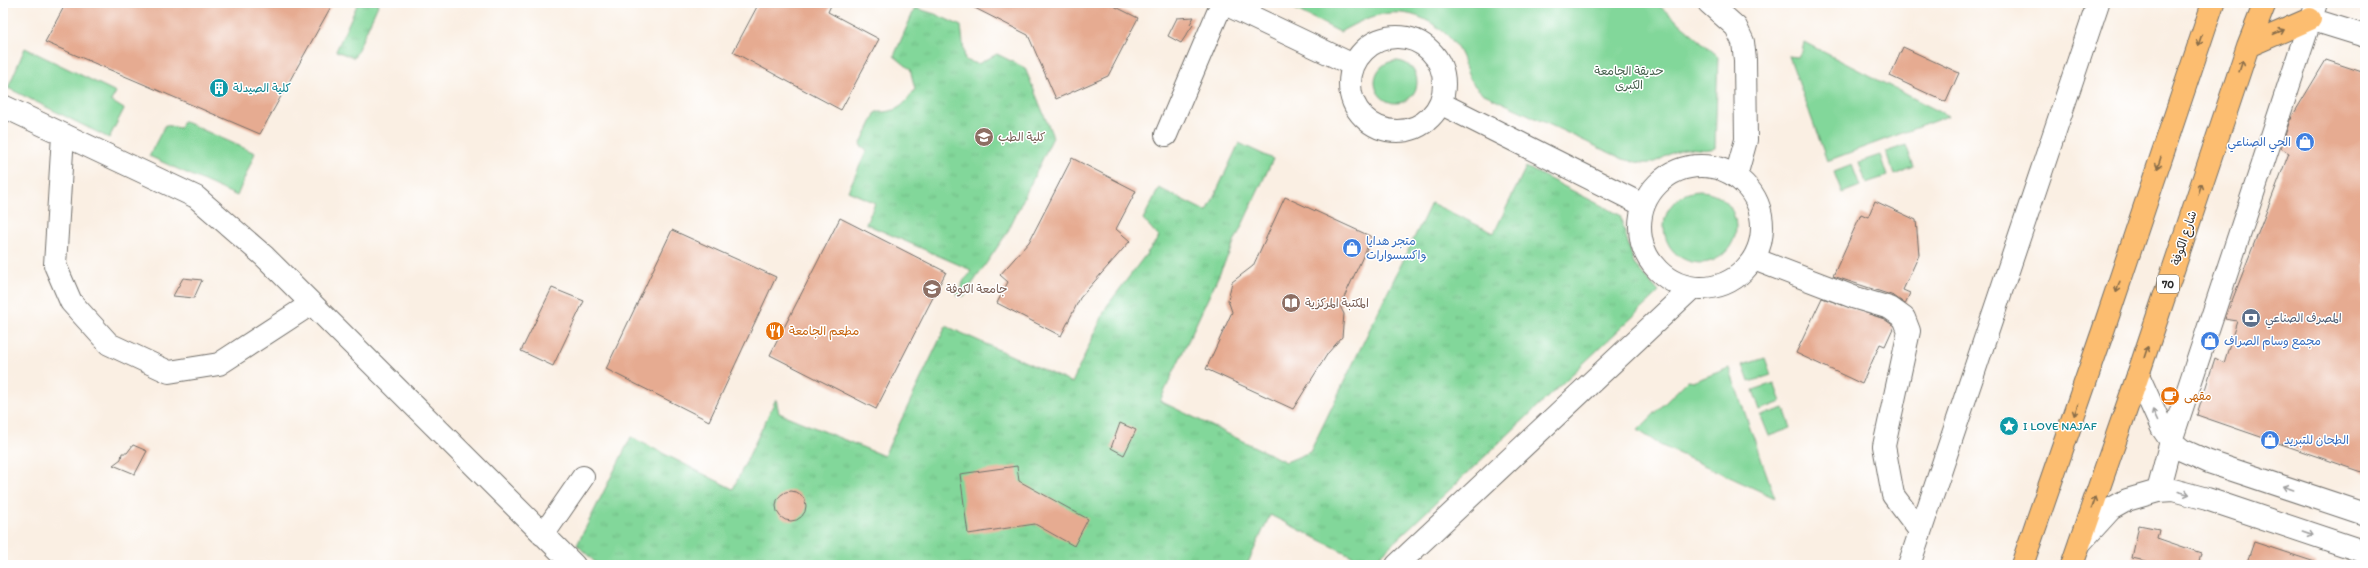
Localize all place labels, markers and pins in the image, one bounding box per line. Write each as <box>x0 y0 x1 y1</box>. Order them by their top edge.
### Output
building icon: كلية الصيدلة <box>208 77 230 99</box>
place label: كلية الصيدلة <box>233 81 291 95</box>
school or university icon: كلية الطب <box>973 126 995 148</box>
place label: كلية الطب <box>998 130 1045 145</box>
shop icon: الحي الصناعي <box>2294 131 2316 153</box>
place label: الحي الصناعي <box>2228 135 2291 153</box>
place label: متجر هدايا واكسسوارات <box>1366 234 1427 263</box>
shop icon: متجر هدايا واكسسوارات <box>1341 237 1363 259</box>
school or university icon: جامعة الكوفة <box>921 278 943 300</box>
place label: جامعة الكوفة <box>946 282 1008 297</box>
library icon: المكتبة المركزية <box>1280 292 1302 314</box>
place label: المكتبة المركزية <box>1305 296 1369 311</box>
bank icon: المصرف الصناعي <box>2240 307 2262 329</box>
place label: المصرف الصناعي <box>2265 311 2342 329</box>
restaurant icon: مطعم الجامعة <box>764 320 786 342</box>
place label: مطعم الجامعة <box>789 324 859 340</box>
shop icon: مجمع وسام الصراف <box>2199 330 2221 352</box>
place label: مجمع وسام الصراف <box>2224 334 2321 350</box>
cafe icon: مقهى <box>2159 385 2181 407</box>
place label: مقهى <box>2184 389 2211 404</box>
place icon: I LOVE NAJAF <box>1998 415 2020 437</box>
place label: I LOVE NAJAF <box>2023 419 2098 433</box>
shop icon: الطحان للتبريد <box>2259 429 2281 451</box>
place label: الطحان للتبريد <box>2284 433 2349 448</box>

